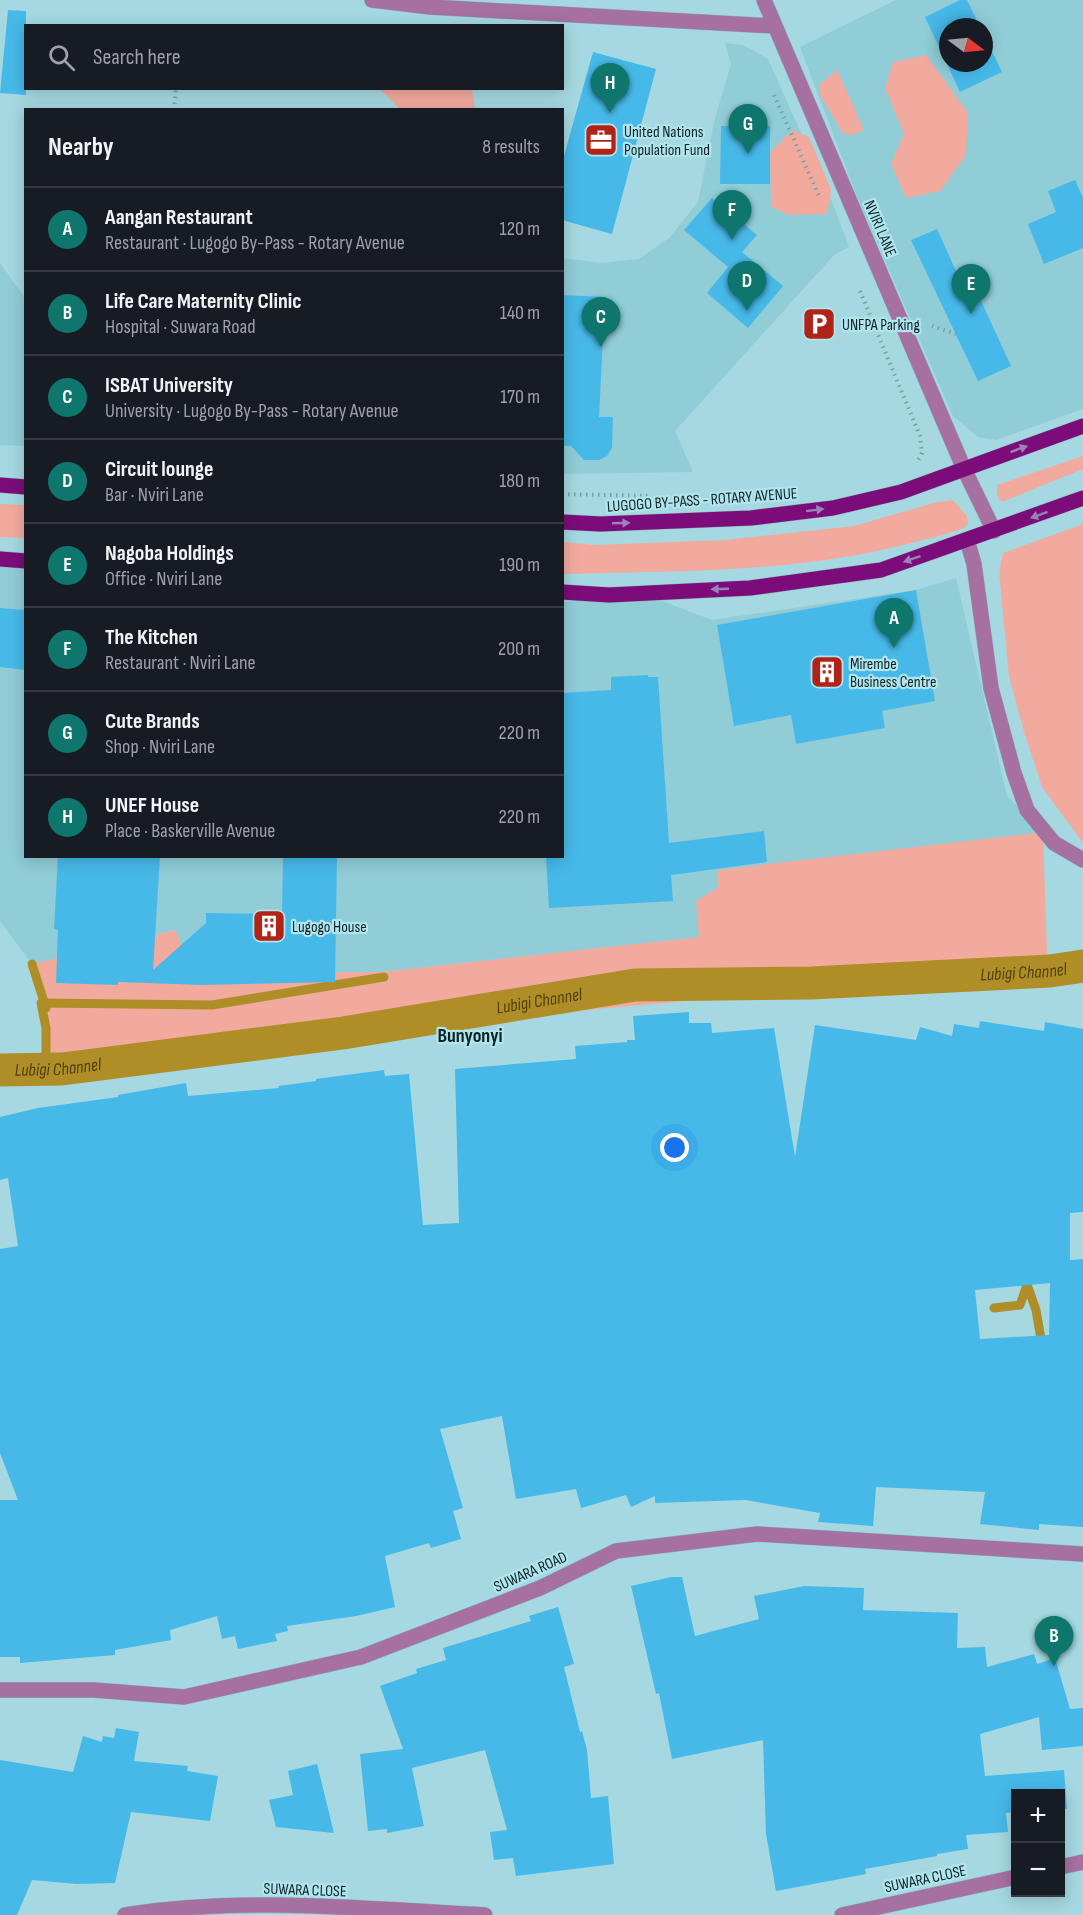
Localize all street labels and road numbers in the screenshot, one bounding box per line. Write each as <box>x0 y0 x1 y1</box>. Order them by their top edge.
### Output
street label: NVIRI LANE <box>859 198 900 260</box>
street label: LUGOGO BY-PASS - ROTARY AVENUE <box>606 484 798 517</box>
street label: SUWARA ROAD <box>491 1548 570 1597</box>
street label: SUWARA CLOSE <box>883 1862 968 1897</box>
street label: SUWARA CLOSE <box>263 1880 347 1901</box>

